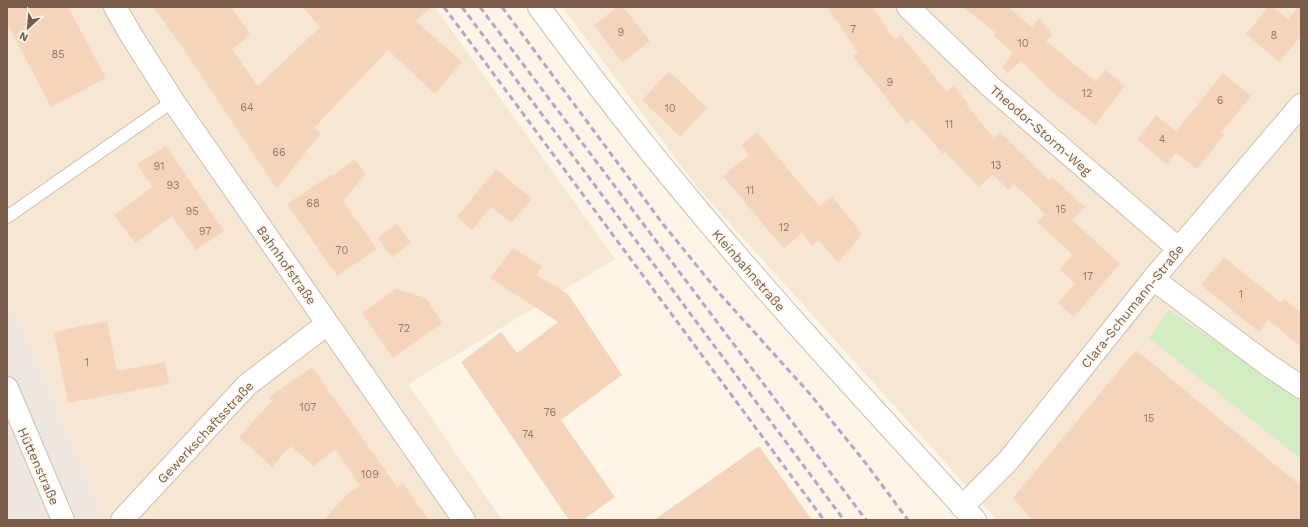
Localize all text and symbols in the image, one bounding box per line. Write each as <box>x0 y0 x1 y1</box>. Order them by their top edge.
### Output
north arrow <box>8 8 48 48</box>
house number: 7 <box>850 23 856 36</box>
house number: 9 <box>618 26 625 39</box>
text: N <box>17 29 30 44</box>
house number: 8 <box>1271 29 1278 42</box>
house number: 10 <box>1017 37 1029 50</box>
house number: 85 <box>51 48 65 61</box>
house number: 9 <box>887 76 894 89</box>
street label: Theodor-Storm-Weg <box>987 82 1095 179</box>
house number: 12 <box>1082 87 1092 100</box>
house number: 6 <box>1217 94 1224 107</box>
house number: 64 <box>240 101 254 114</box>
house number: 10 <box>664 102 676 115</box>
house number: 11 <box>945 118 953 131</box>
house number: 4 <box>1159 133 1166 146</box>
house number: 66 <box>272 146 286 159</box>
house number: 13 <box>991 159 1001 172</box>
house number: 91 <box>153 160 165 173</box>
house number: 93 <box>167 179 179 192</box>
house number: 11 <box>746 184 754 197</box>
house number: 68 <box>306 197 320 210</box>
house number: 15 <box>1056 203 1066 216</box>
house number: 95 <box>185 205 199 218</box>
house number: 12 <box>779 221 789 234</box>
street label: Bahnhofstraße <box>254 223 319 308</box>
house number: 97 <box>199 225 211 238</box>
street label: Kleinbahnstraße <box>709 226 788 314</box>
street label: Clara-Schumann-Straße <box>1078 242 1187 371</box>
house number: 70 <box>336 244 349 257</box>
house number: 17 <box>1083 270 1093 283</box>
house number: 1 <box>1239 288 1243 301</box>
house number: 72 <box>398 322 410 335</box>
house number: 1 <box>85 356 89 369</box>
street label: Gewerkschaftsstraße <box>154 378 257 486</box>
house number: 107 <box>299 401 317 414</box>
house number: 76 <box>544 406 557 419</box>
house number: 15 <box>1144 412 1154 425</box>
street label: Hüttenstraße <box>15 425 62 507</box>
house number: 74 <box>522 428 534 441</box>
house number: 109 <box>361 468 379 481</box>

